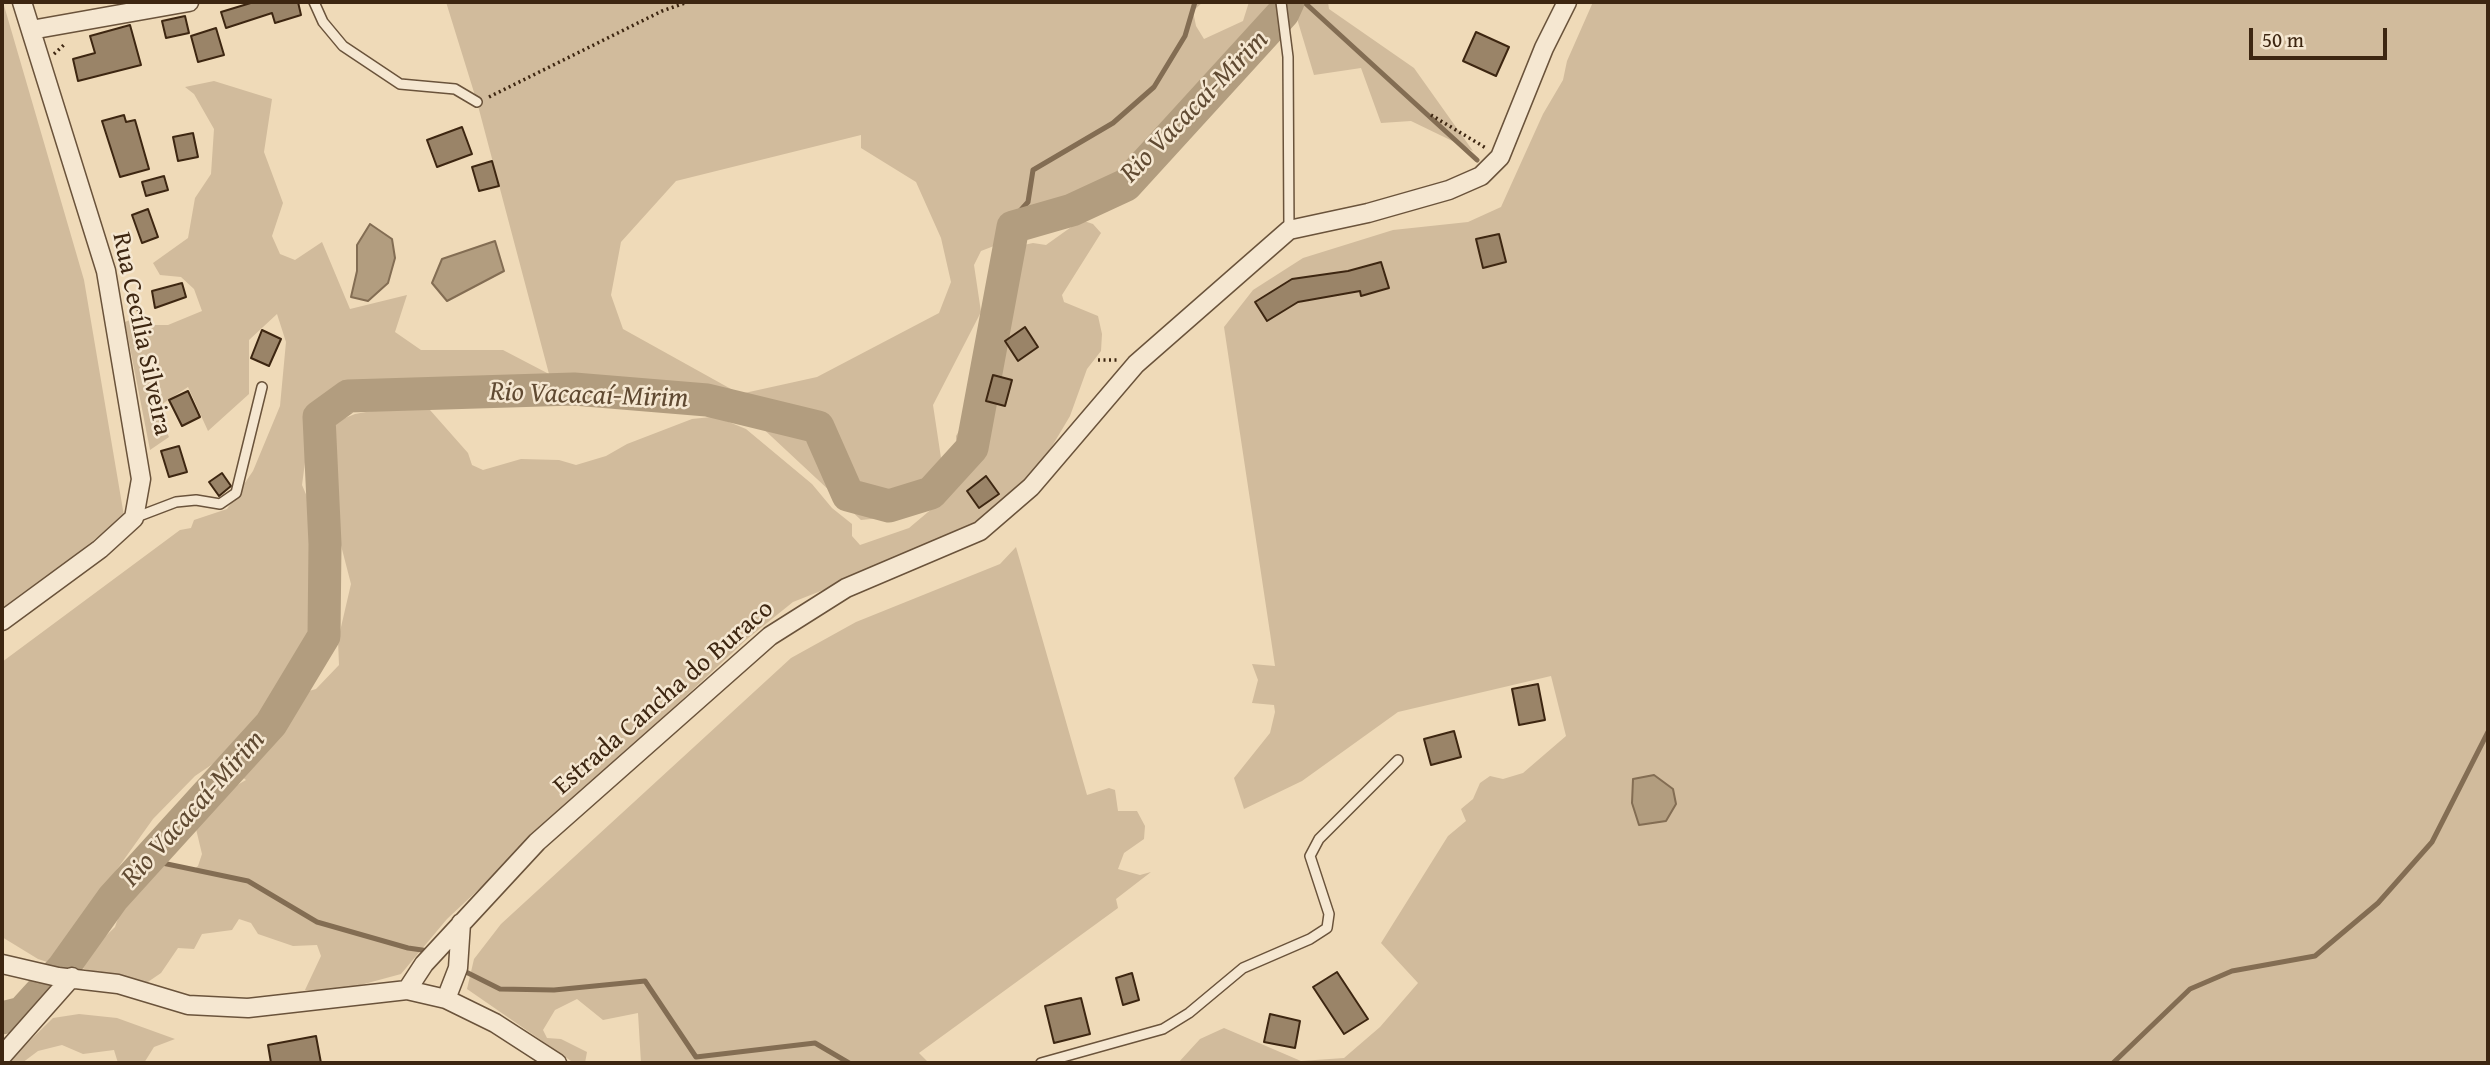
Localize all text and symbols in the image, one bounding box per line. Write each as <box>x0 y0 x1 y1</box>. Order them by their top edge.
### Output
scale bar <box>2252 14 2390 58</box>
water label: Rio Vacacaí-Mirim <box>1114 24 1276 190</box>
text: 50 m <box>2262 24 2304 55</box>
street label: Rua Cecília Silveira <box>104 230 178 438</box>
water label: Rio Vacacaí-Mirim <box>489 376 689 416</box>
street label: Estrada Cancha do Buraco <box>548 594 780 802</box>
water label: Rio Vacacaí-Mirim <box>115 724 273 894</box>

